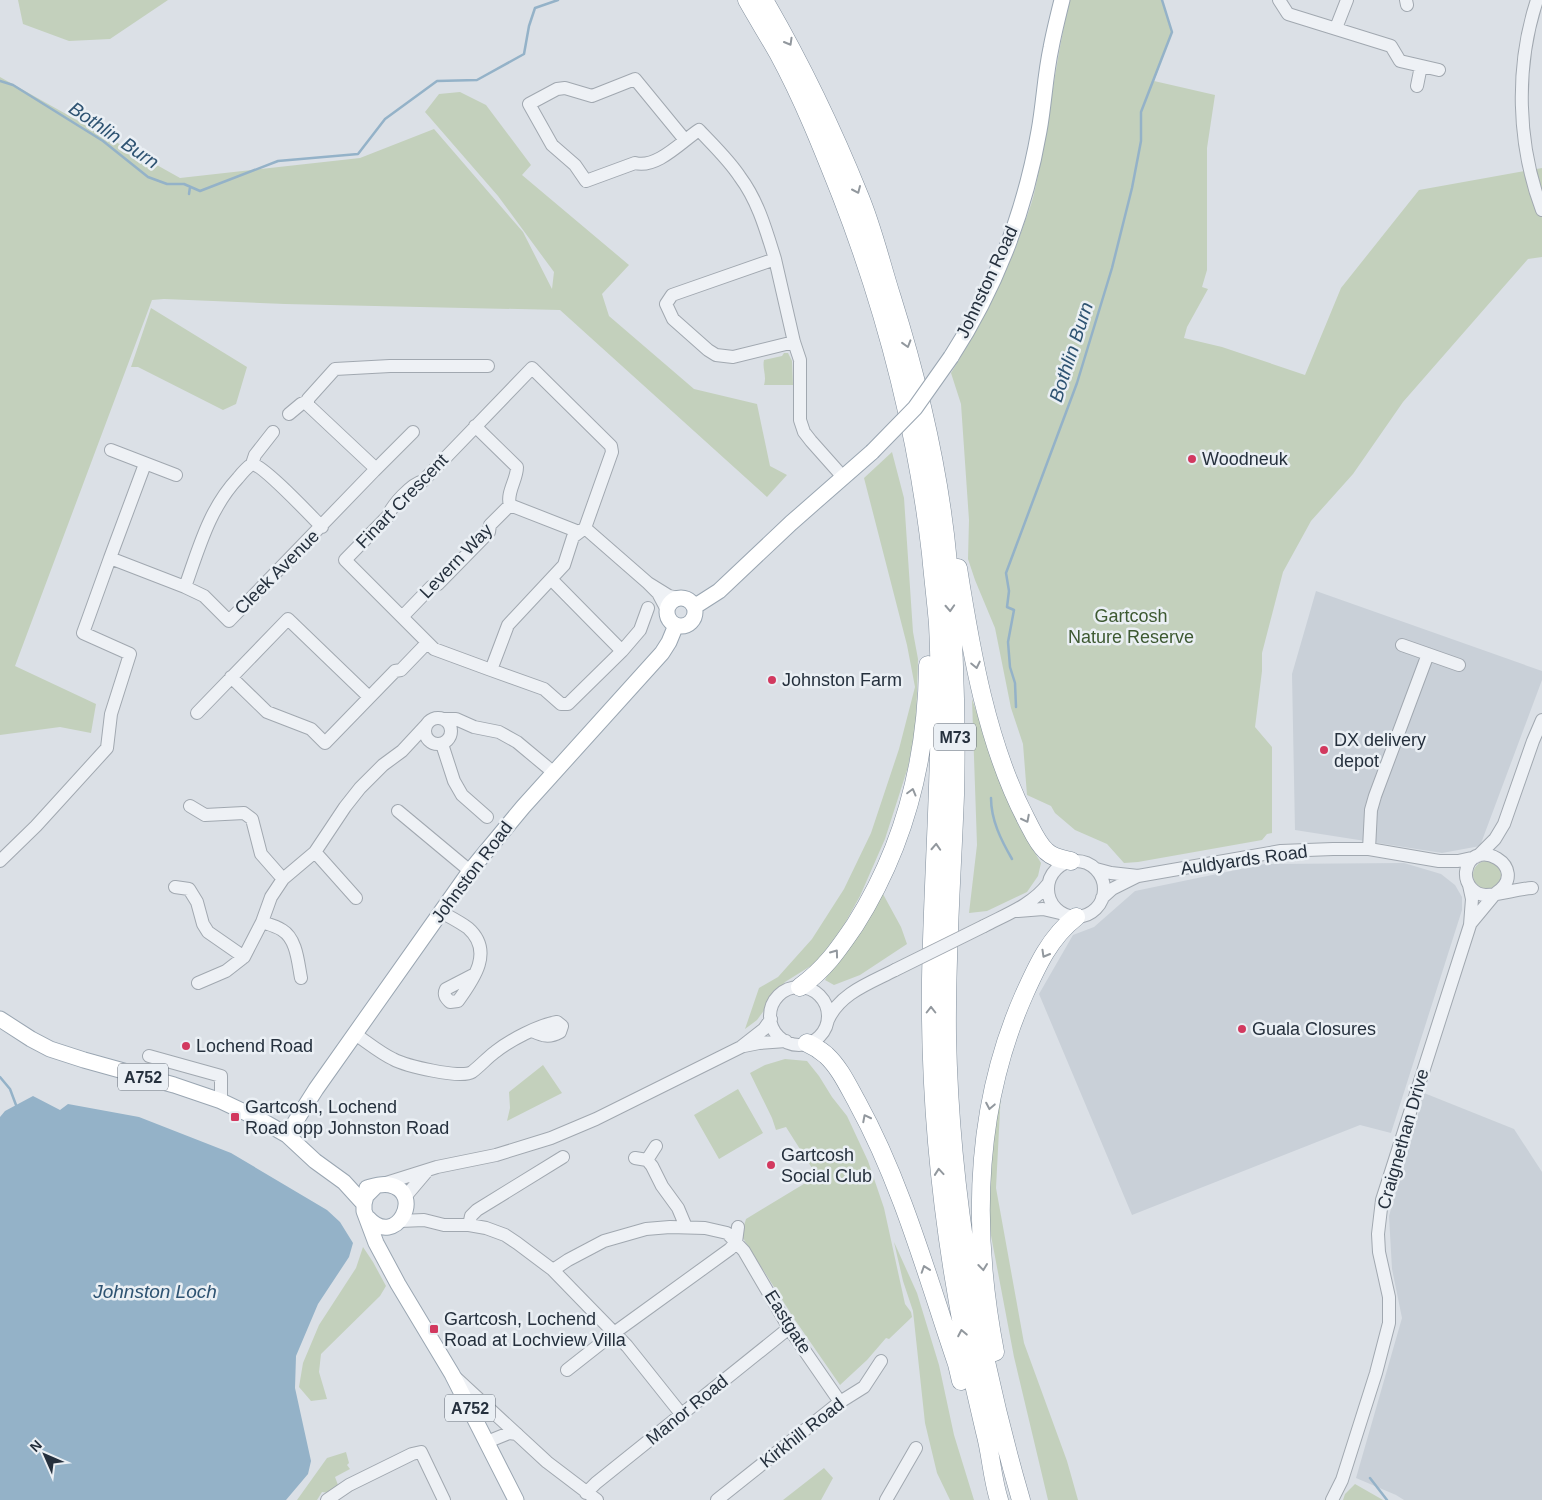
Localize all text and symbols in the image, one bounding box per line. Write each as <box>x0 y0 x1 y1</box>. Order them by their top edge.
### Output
one-way arrow <box>782 37 792 46</box>
water label: Bothlin Burn <box>65 97 163 173</box>
one-way arrow <box>851 185 862 194</box>
street label: Johnston Road <box>952 223 1022 341</box>
water label: Bothlin Burn <box>1045 300 1097 404</box>
one-way arrow <box>901 340 911 348</box>
place label: Woodneuk <box>1202 449 1289 469</box>
street label: Finart Crescent <box>352 450 452 552</box>
marker: Woodneuk <box>1186 453 1198 465</box>
street label: Levern Way <box>416 520 496 602</box>
street label: Cleek Avenue <box>231 526 323 618</box>
one-way arrow <box>945 604 956 612</box>
park label: Gartcosh Nature Reserve <box>1068 606 1194 647</box>
one-way arrow <box>970 660 981 669</box>
place label: Johnston Farm <box>782 670 902 690</box>
marker: Johnston Farm <box>766 674 778 686</box>
road number: M73 <box>934 724 976 750</box>
place label: DX delivery depot <box>1334 730 1426 771</box>
marker: DX delivery depot <box>1318 744 1330 756</box>
one-way arrow <box>907 789 917 797</box>
one-way arrow <box>1020 814 1030 823</box>
street label: Johnston Road <box>428 818 516 926</box>
street label: Auldyards Road <box>1179 841 1309 879</box>
one-way arrow <box>931 843 942 851</box>
one-way arrow <box>1041 948 1051 957</box>
one-way arrow <box>829 950 838 959</box>
one-way arrow <box>926 1006 936 1014</box>
place label: Guala Closures <box>1252 1019 1376 1039</box>
marker: Guala Closures <box>1236 1023 1248 1035</box>
place label: Lochend Road <box>196 1036 313 1056</box>
marker: Lochend Road <box>180 1040 192 1052</box>
road number: A752 <box>118 1064 168 1090</box>
street label: Craignethan Drive <box>1373 1067 1433 1211</box>
place label: Gartcosh, Lochend Road opp Johnston Road <box>245 1097 449 1138</box>
one-way arrow <box>985 1101 995 1110</box>
marker: Gartcosh, Lochend Road opp Johnston Road <box>229 1111 241 1123</box>
one-way arrow <box>861 1114 872 1123</box>
place label: Gartcosh Social Club <box>781 1145 872 1186</box>
marker: Gartcosh Social Club <box>765 1159 777 1171</box>
one-way arrow <box>934 1168 945 1176</box>
one-way arrow <box>977 1264 988 1272</box>
one-way arrow <box>920 1265 930 1274</box>
water label: Johnston Loch <box>92 1281 217 1302</box>
street label: Eastgate <box>761 1287 815 1357</box>
place label: Gartcosh, Lochend Road at Lochview Villa <box>444 1309 627 1350</box>
marker: Gartcosh, Lochend Road at Lochview Villa <box>428 1323 440 1335</box>
one-way arrow <box>958 1328 968 1337</box>
street label: Manor Road <box>642 1371 732 1449</box>
street label: Kirkhill Road <box>756 1394 848 1472</box>
road number: A752 <box>445 1395 495 1422</box>
north arrow <box>20 1430 70 1480</box>
text: N <box>27 1437 45 1455</box>

